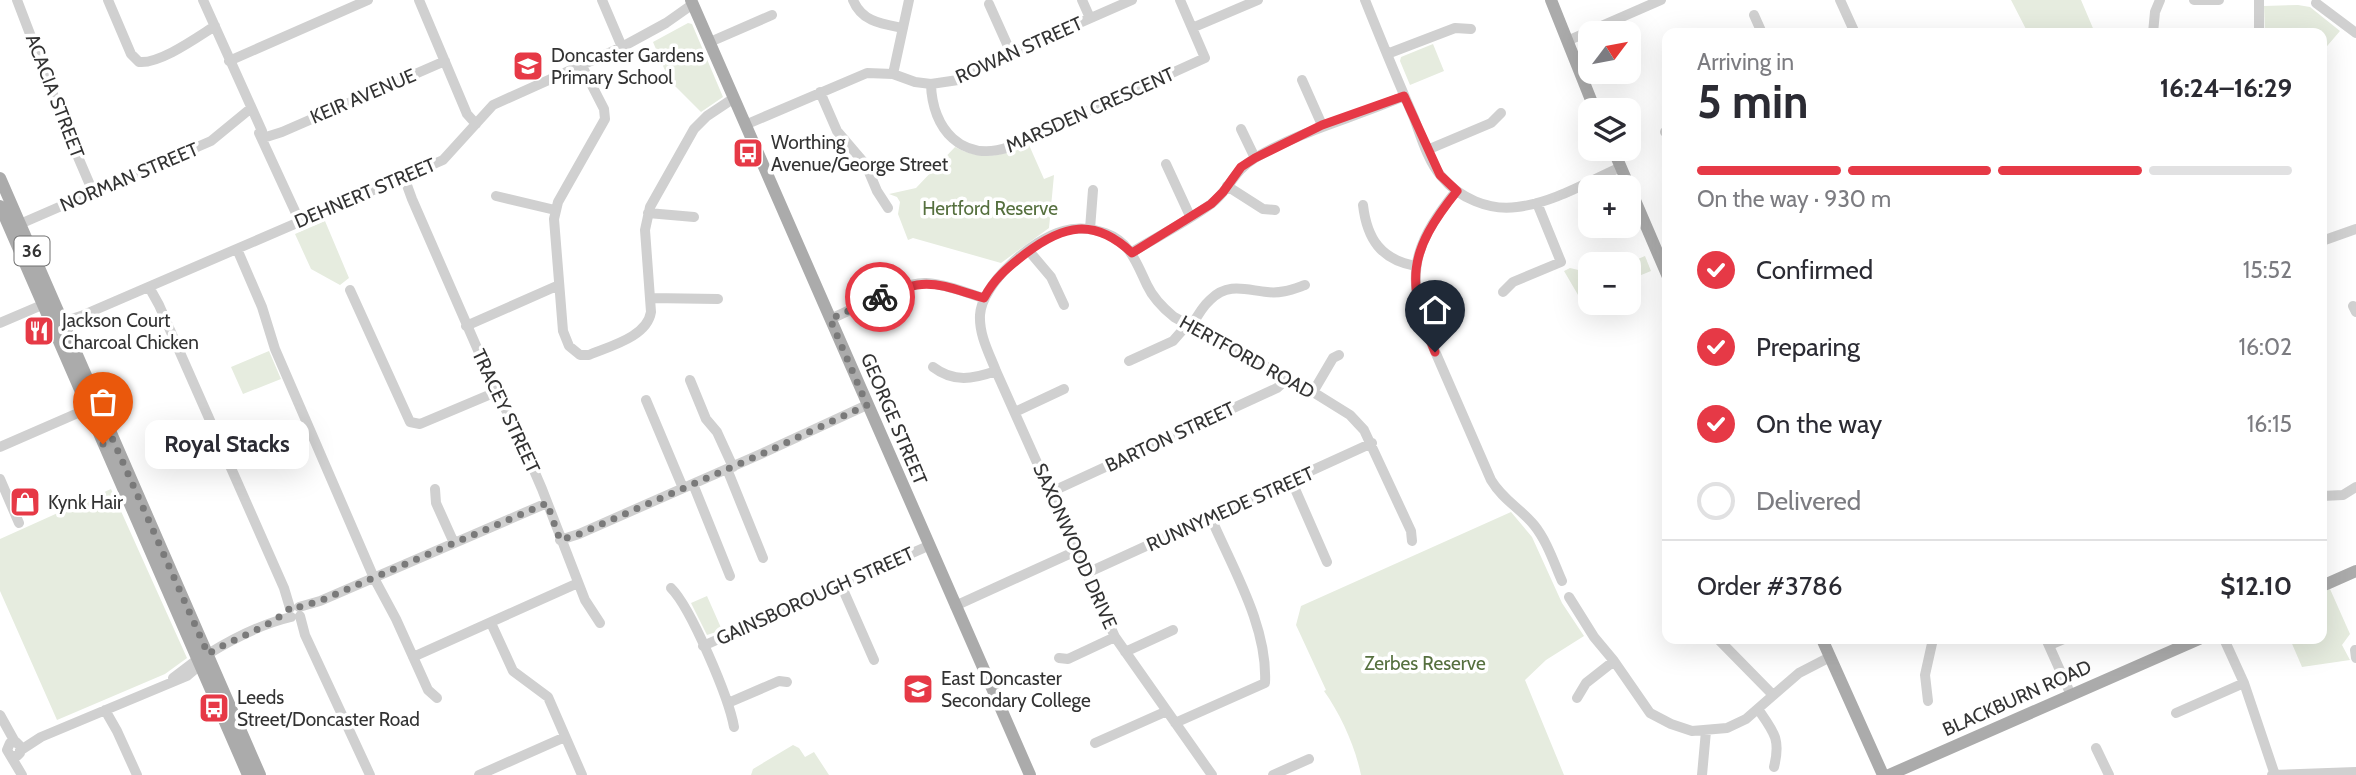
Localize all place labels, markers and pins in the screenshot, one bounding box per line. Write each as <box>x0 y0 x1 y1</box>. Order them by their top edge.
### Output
place label: Doncaster Gardens Primary School <box>551 44 704 89</box>
school or university icon: Doncaster Gardens Primary School <box>511 49 545 83</box>
place label: Worthing Avenue/George Street <box>771 131 949 176</box>
bus stop icon: Worthing Avenue/George Street <box>731 136 765 170</box>
pin <box>1405 280 1465 352</box>
place label: Jackson Court Charcoal Chicken <box>61 309 199 354</box>
restaurant icon: Jackson Court Charcoal Chicken <box>22 314 56 348</box>
pin <box>73 372 133 444</box>
callout: Royal Stacks <box>145 420 310 468</box>
shop icon: Kynk Hair <box>8 485 42 519</box>
place label: Kynk Hair <box>48 491 123 514</box>
place label: East Doncaster Secondary College <box>941 667 1091 712</box>
school or university icon: East Doncaster Secondary College <box>901 672 935 706</box>
place label: Leeds Street/Doncaster Road <box>237 686 420 731</box>
bus stop icon: Leeds Street/Doncaster Road <box>197 691 231 725</box>

